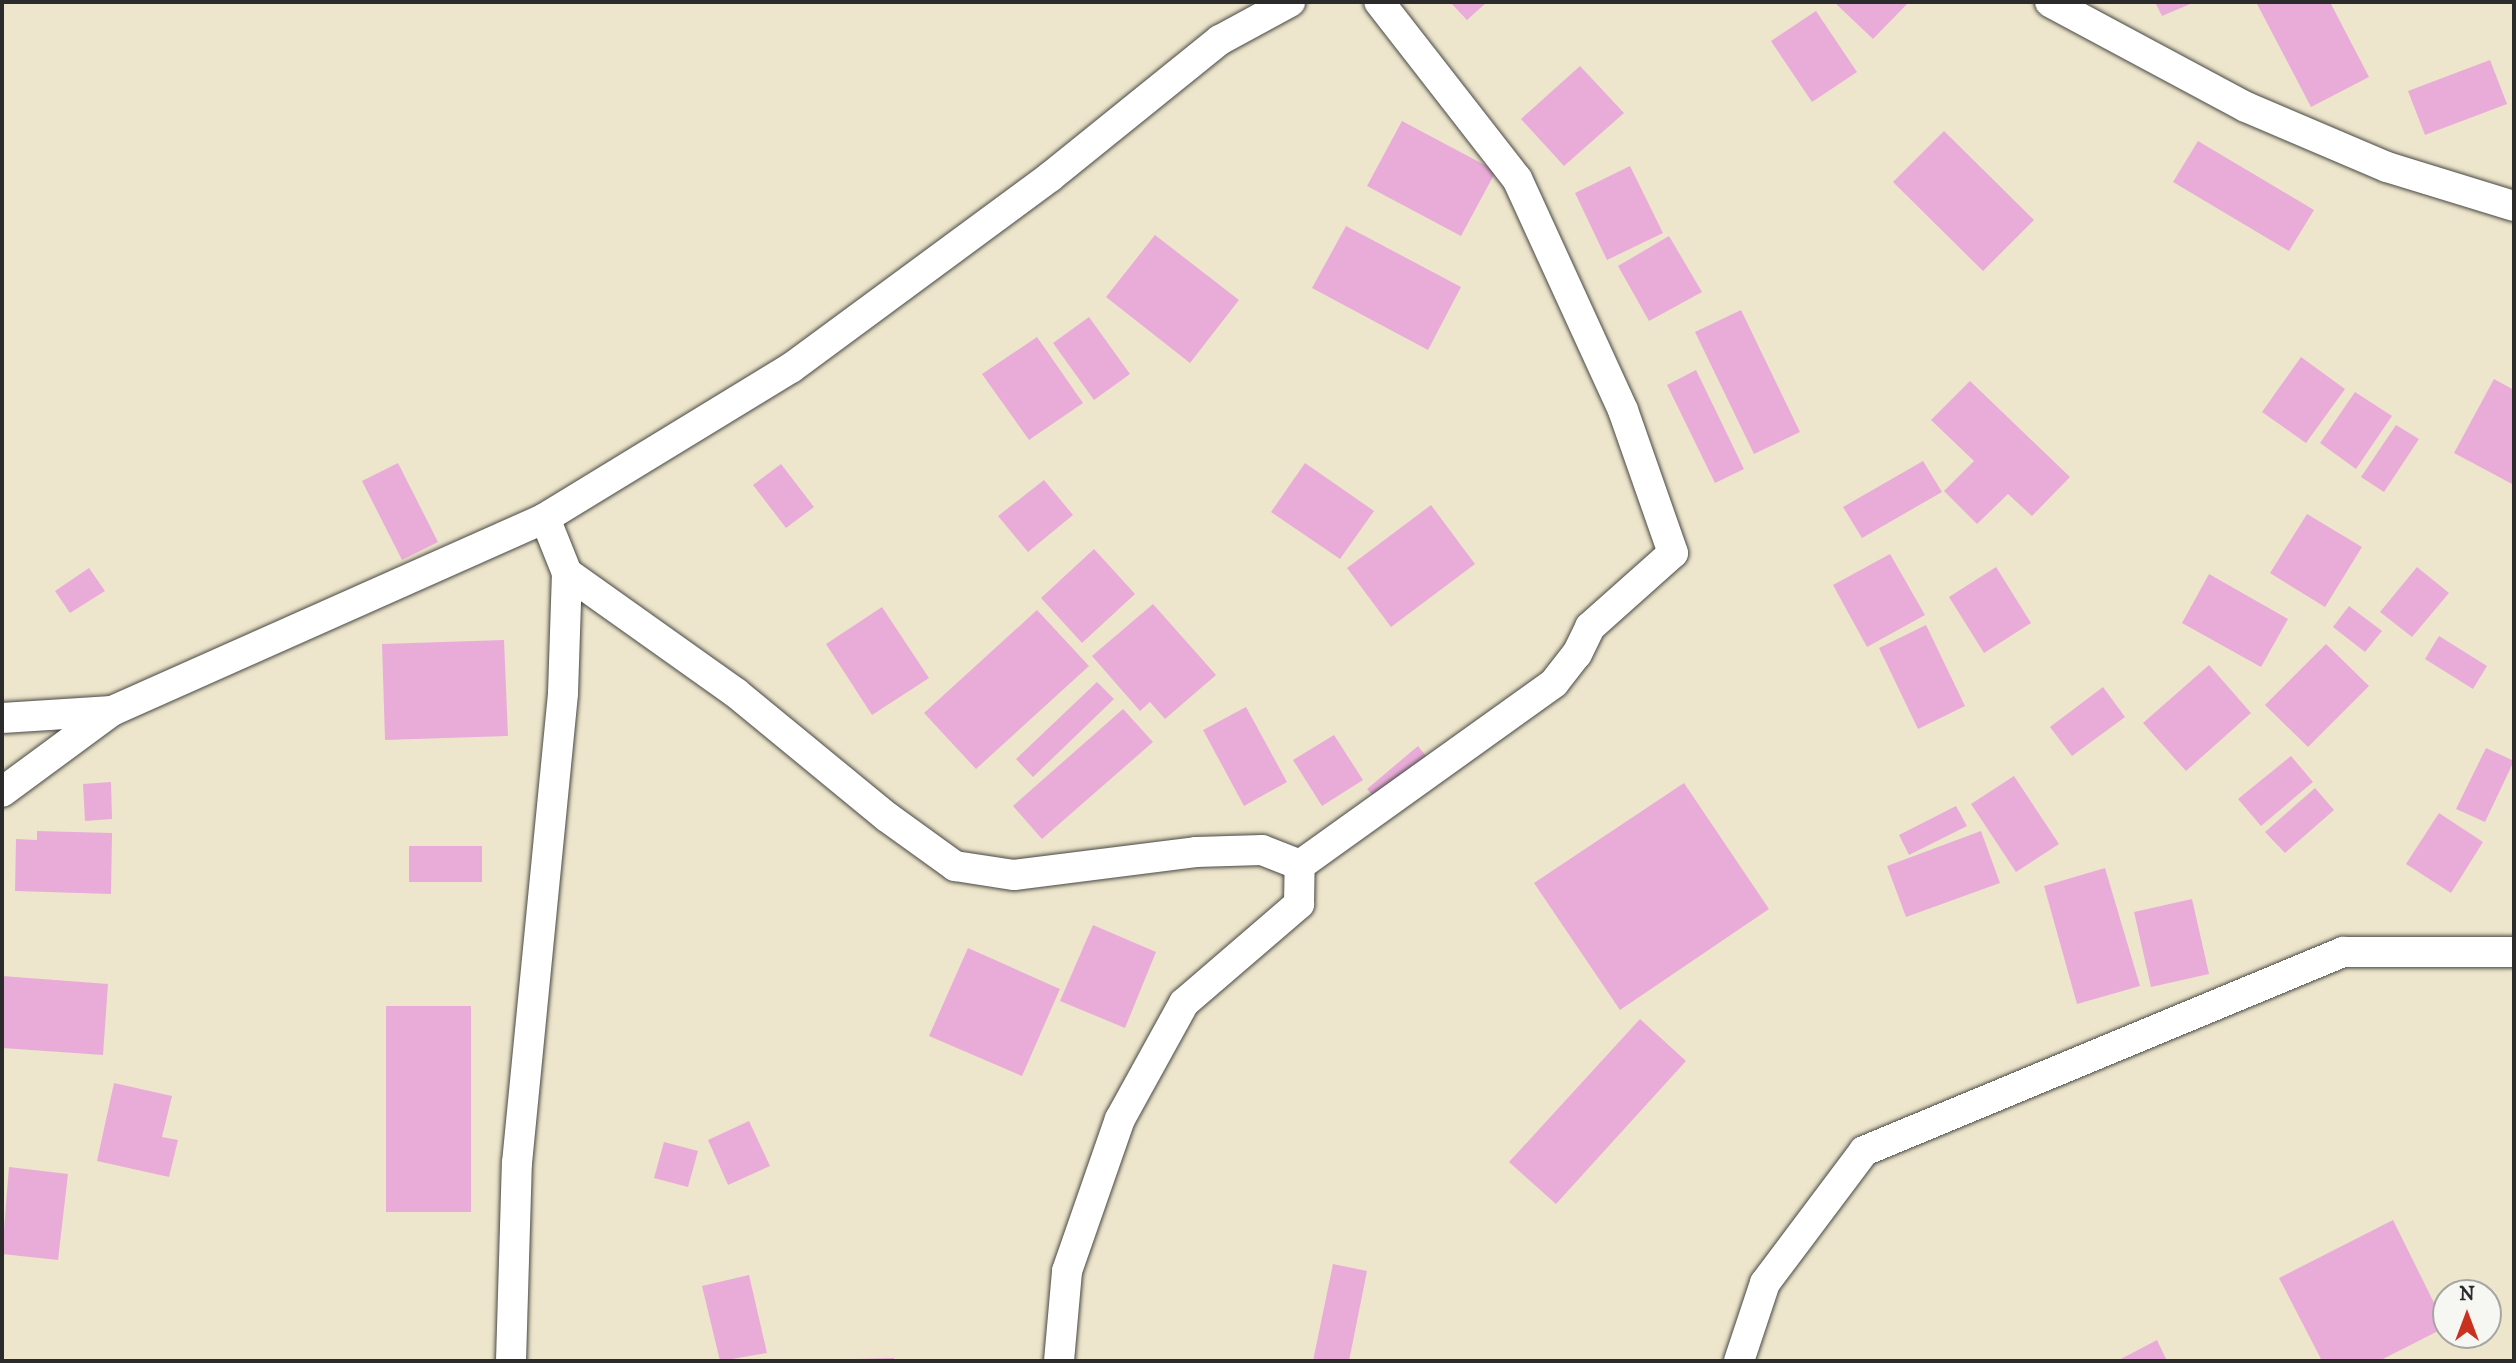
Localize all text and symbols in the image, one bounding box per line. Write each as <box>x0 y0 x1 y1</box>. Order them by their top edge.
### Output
north arrow <box>2432 1279 2502 1349</box>
text: N <box>2459 1283 2475 1306</box>

